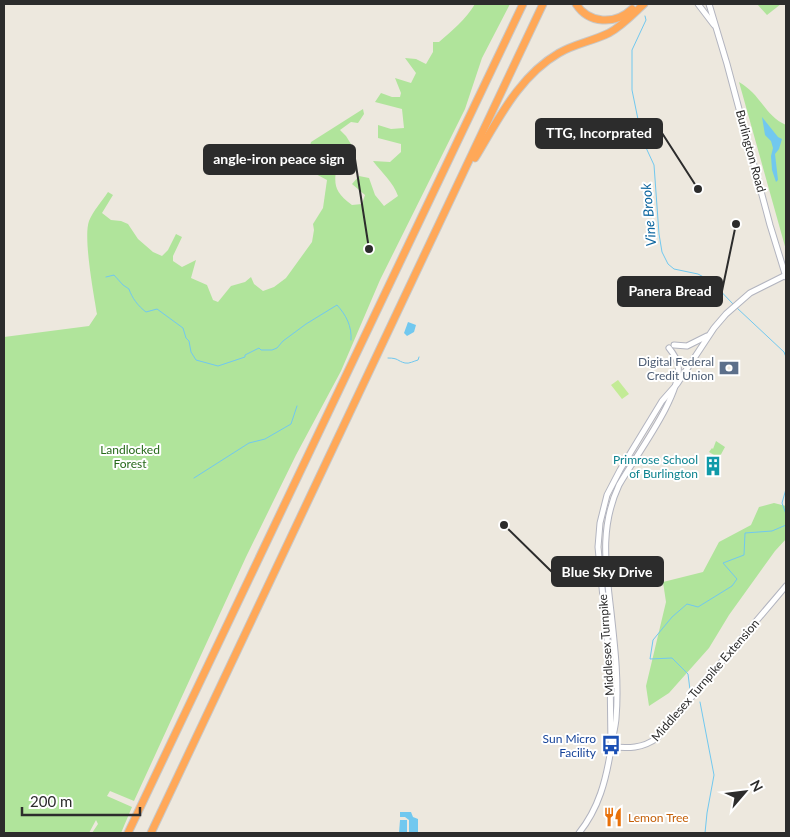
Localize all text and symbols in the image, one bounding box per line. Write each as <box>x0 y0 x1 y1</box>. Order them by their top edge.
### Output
street label: Burlington Road <box>733 108 769 194</box>
callout: TTG, Incorprated <box>536 119 662 148</box>
text: TTG, Incorprated <box>546 124 652 141</box>
callout: angle-iron peace sign <box>204 145 355 174</box>
text: angle-iron peace sign <box>213 150 345 167</box>
water label: Vine Brook <box>637 182 659 247</box>
callout: Panera Bread <box>618 277 722 306</box>
text: Panera Bread <box>628 282 712 299</box>
place label: Digital Federal Credit Union <box>638 354 714 383</box>
bank icon: Digital Federal Credit Union <box>718 357 740 379</box>
park label: Landlocked Forest <box>100 442 160 471</box>
place label: Primrose School of Burlington <box>613 452 698 481</box>
building icon: Primrose School of Burlington <box>702 455 724 477</box>
callout: Blue Sky Drive <box>552 557 663 586</box>
text: Blue Sky Drive <box>562 563 653 580</box>
street label: Middlesex Turnpike <box>595 594 617 696</box>
street label: Middlesex Turnpike Extension <box>648 616 762 744</box>
place label: Sun Micro Facility <box>543 731 597 760</box>
bus stop icon: Sun Micro Facility <box>600 734 622 756</box>
north arrow <box>720 767 770 817</box>
text: N <box>747 777 767 794</box>
scale bar <box>22 784 140 816</box>
text: 200 m <box>30 792 72 810</box>
restaurant icon: Lemon Tree <box>602 806 624 828</box>
place label: Lemon Tree <box>628 810 689 825</box>

